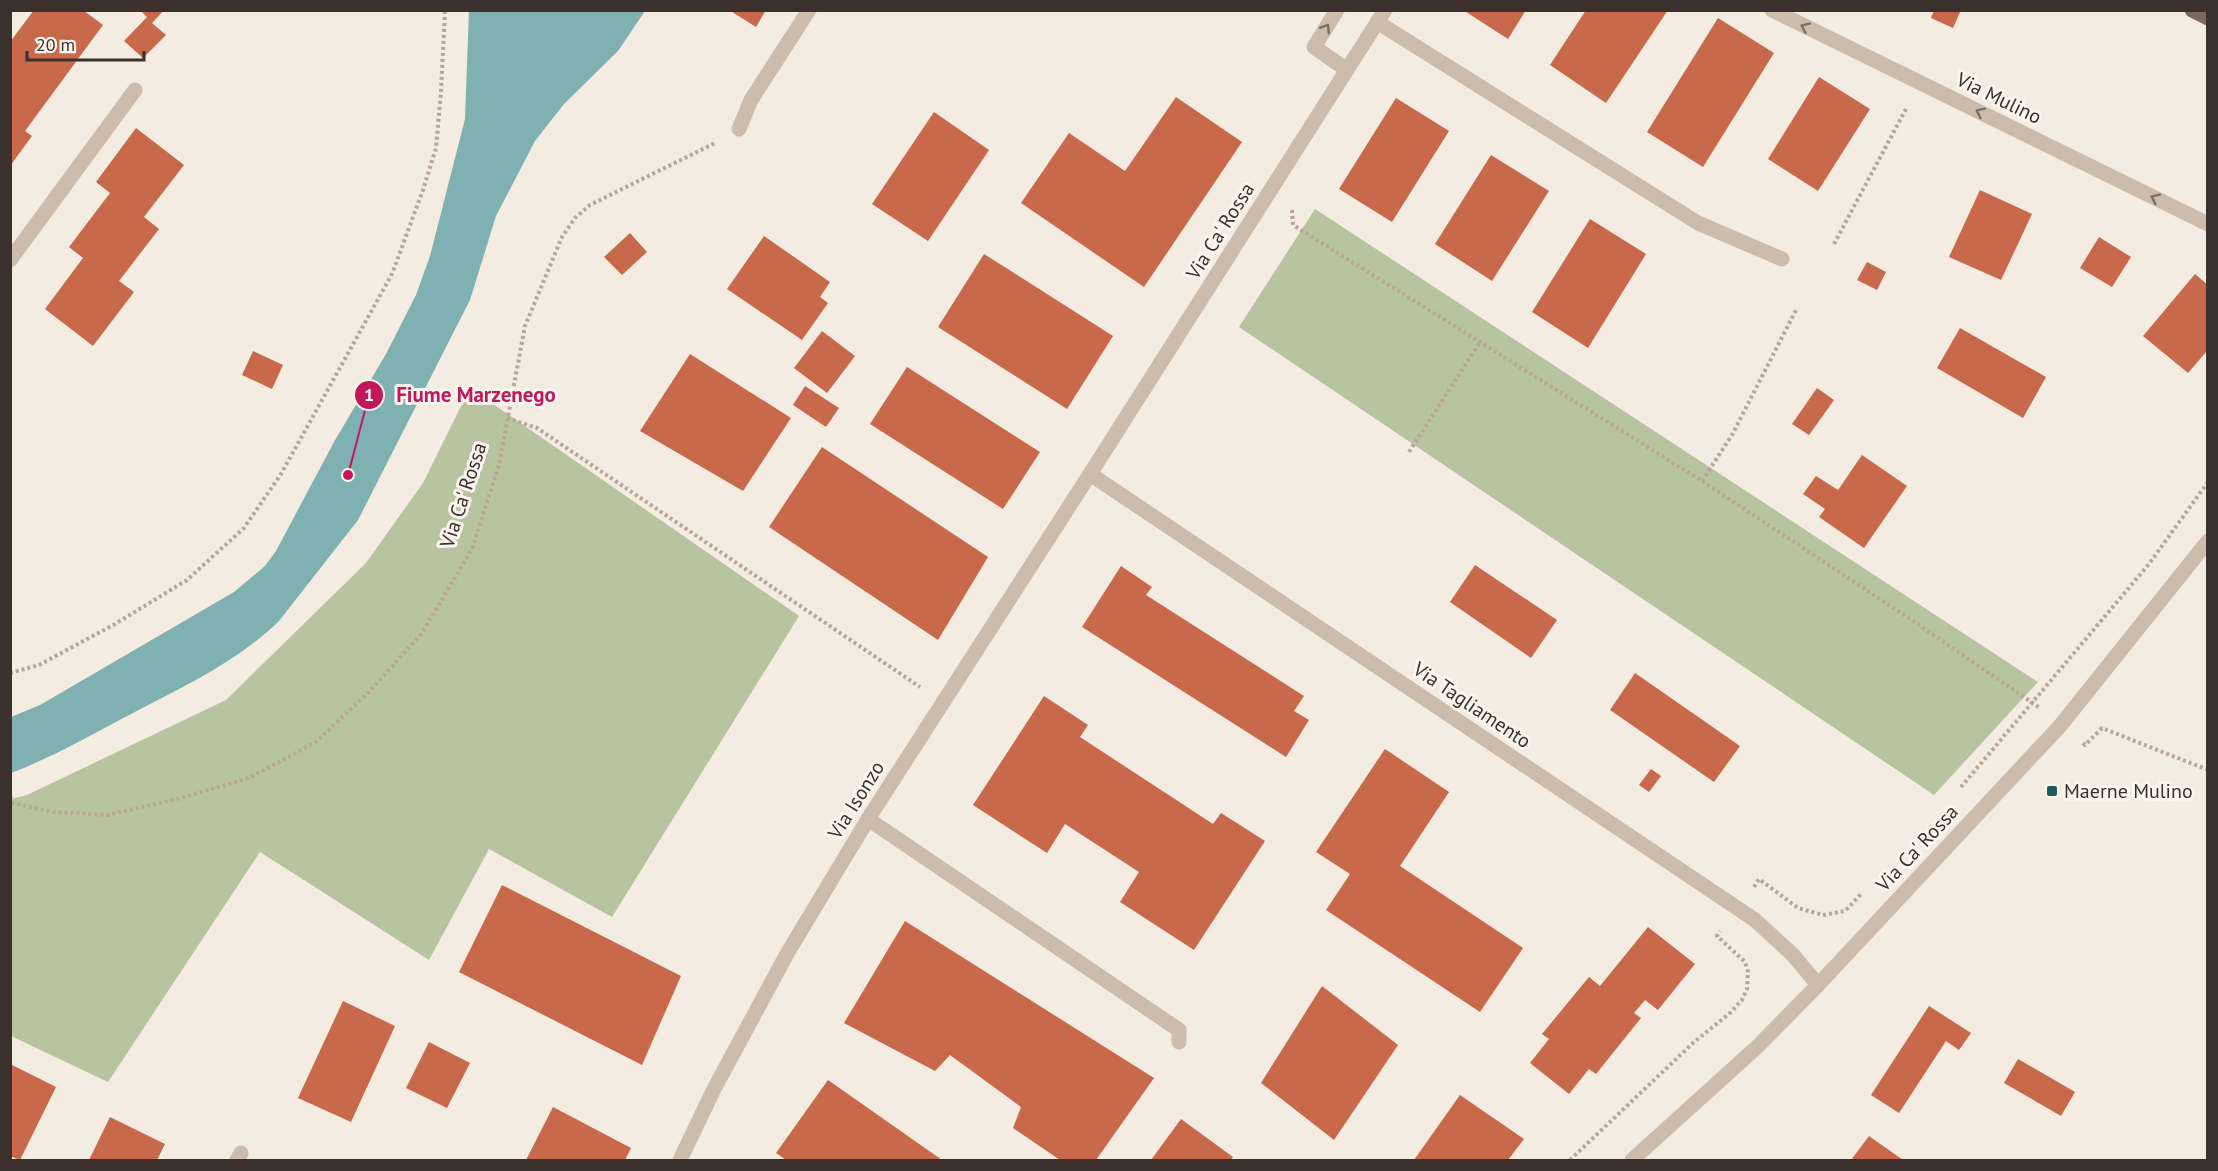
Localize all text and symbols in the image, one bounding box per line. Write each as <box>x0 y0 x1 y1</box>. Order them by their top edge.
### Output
one-way arrow <box>1800 22 1811 34</box>
scale bar <box>27 24 144 62</box>
one-way arrow <box>1319 24 1331 34</box>
text: 20 m <box>36 33 75 56</box>
street label: Via Mulino <box>1951 66 2046 130</box>
one-way arrow <box>1975 108 1986 120</box>
street label: Via Ca' Rossa <box>1179 178 1260 285</box>
one-way arrow <box>2151 194 2161 205</box>
callout: Fiume Marzenego <box>354 375 568 414</box>
text: Fiume Marzenego <box>396 381 556 408</box>
text: 1 <box>364 383 374 406</box>
street label: Via Ca' Rossa <box>433 439 492 552</box>
street label: Via Tagliamento <box>1407 655 1536 754</box>
street label: Via Isonzo <box>821 756 890 845</box>
place label: Maerne Mulino <box>2064 778 2193 804</box>
marker: Maerne Mulino <box>2045 784 2059 798</box>
street label: Via Ca' Rossa <box>1870 799 1964 898</box>

